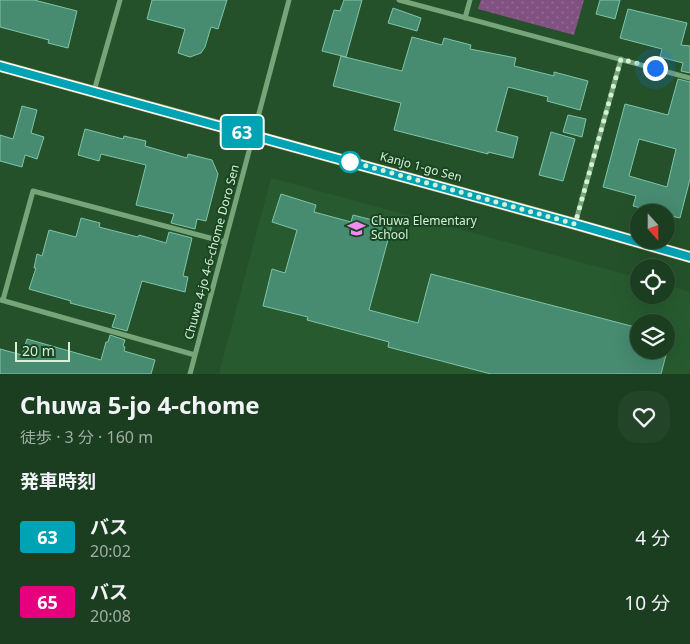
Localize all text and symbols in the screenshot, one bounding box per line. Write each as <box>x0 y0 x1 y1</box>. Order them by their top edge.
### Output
your location <box>643 56 668 81</box>
line badge: 63 <box>220 116 264 148</box>
text: 63 <box>232 120 252 144</box>
street label: Kanjo 1-go Sen <box>378 147 464 186</box>
unlabelled marker <box>339 151 361 173</box>
street label: Chuwa 4-jo 4-6-chome Doro Sen <box>180 162 243 341</box>
north arrow <box>630 204 675 249</box>
map controls <box>630 204 675 359</box>
place label: Chuwa Elementary School <box>371 212 478 243</box>
school or university icon: Chuwa Elementary School <box>347 218 367 238</box>
button: locate <box>630 259 675 304</box>
button: layers <box>630 314 675 359</box>
scale bar <box>15 339 70 362</box>
text: 20 m <box>22 341 55 360</box>
text: Chuwa 5-jo 4-chome <box>20 388 260 421</box>
button: heart <box>618 391 670 443</box>
text: 徒歩 · 3 分 · 160 m <box>20 426 153 448</box>
text: 発車時刻 <box>20 468 96 494</box>
text: バス <box>90 514 128 540</box>
text: 63 <box>37 525 58 549</box>
text: 4 分 <box>635 525 670 551</box>
text: 20:02 <box>90 540 131 562</box>
text: バス <box>90 579 128 605</box>
text: 65 <box>37 590 58 614</box>
text: 10 分 <box>624 590 670 616</box>
text: 20:08 <box>90 605 131 627</box>

